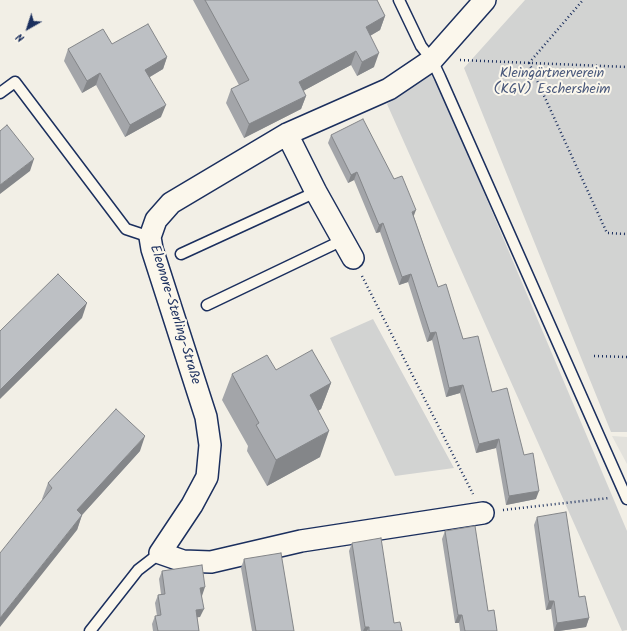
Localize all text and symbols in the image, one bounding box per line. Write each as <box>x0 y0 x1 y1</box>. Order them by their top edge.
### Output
north arrow <box>8 8 48 48</box>
text: N <box>12 28 29 47</box>
park label: Kleingärtnerverein (KGV) Eschersheim <box>494 67 610 100</box>
street label: Eleonore-Sterling-Straße <box>145 243 203 387</box>

